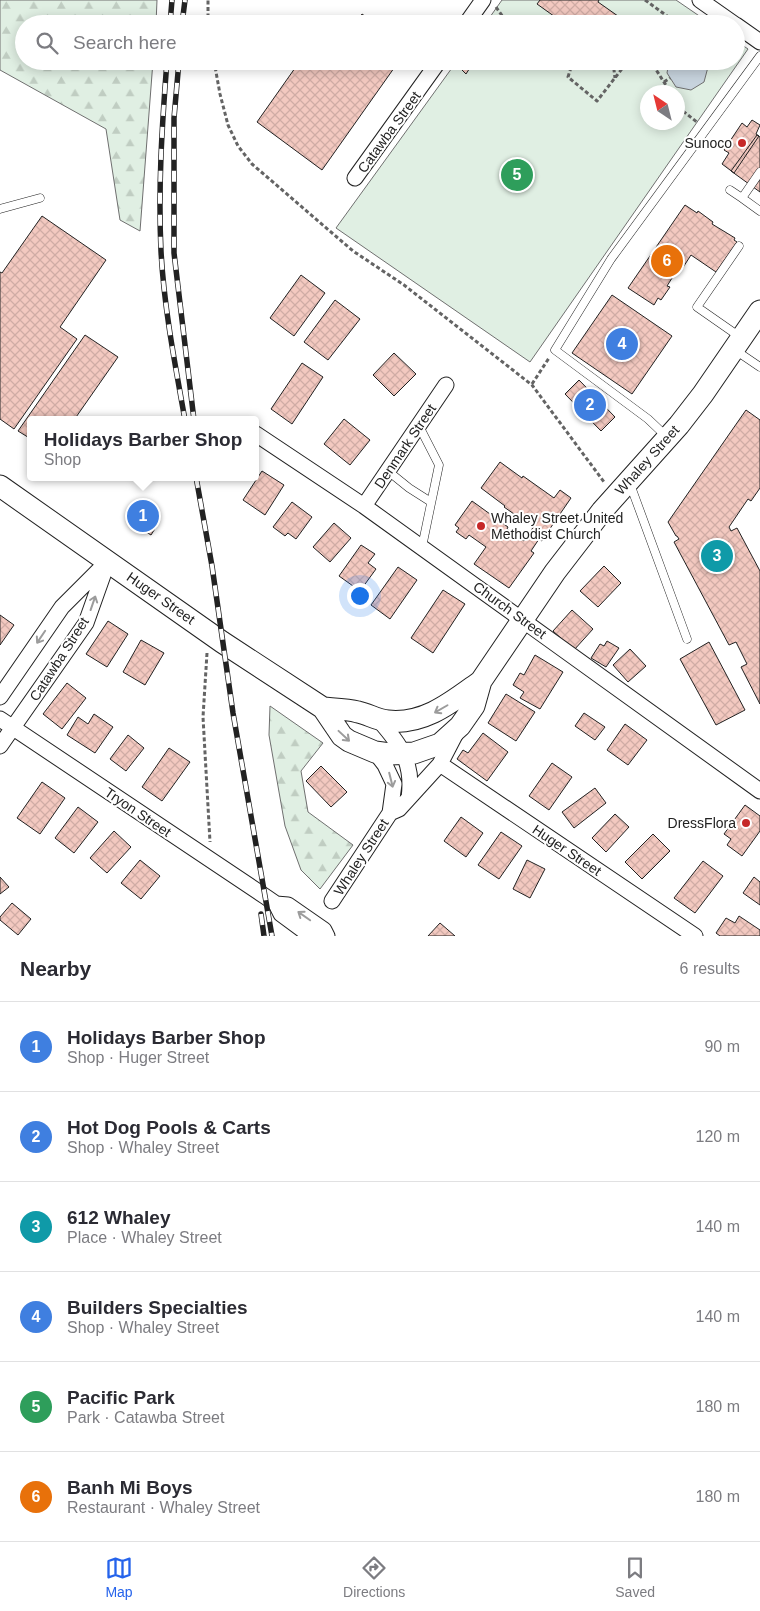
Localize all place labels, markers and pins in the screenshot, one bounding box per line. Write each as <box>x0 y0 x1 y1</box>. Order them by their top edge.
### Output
place label: Sunoco <box>685 135 732 151</box>
marker: Sunoco <box>736 137 748 149</box>
pin: 5 <box>501 156 533 194</box>
pin: 6 <box>651 242 683 280</box>
pin: 4 <box>606 325 638 363</box>
pin: 2 <box>574 386 606 424</box>
pin: 1 <box>127 497 159 535</box>
place label: Whaley Street United Methodist Church <box>491 510 623 542</box>
marker: Whaley Street United Methodist Church <box>475 520 487 532</box>
pin: 3 <box>701 537 733 575</box>
place label: DressFlora <box>668 815 736 831</box>
marker: DressFlora <box>740 817 752 829</box>

